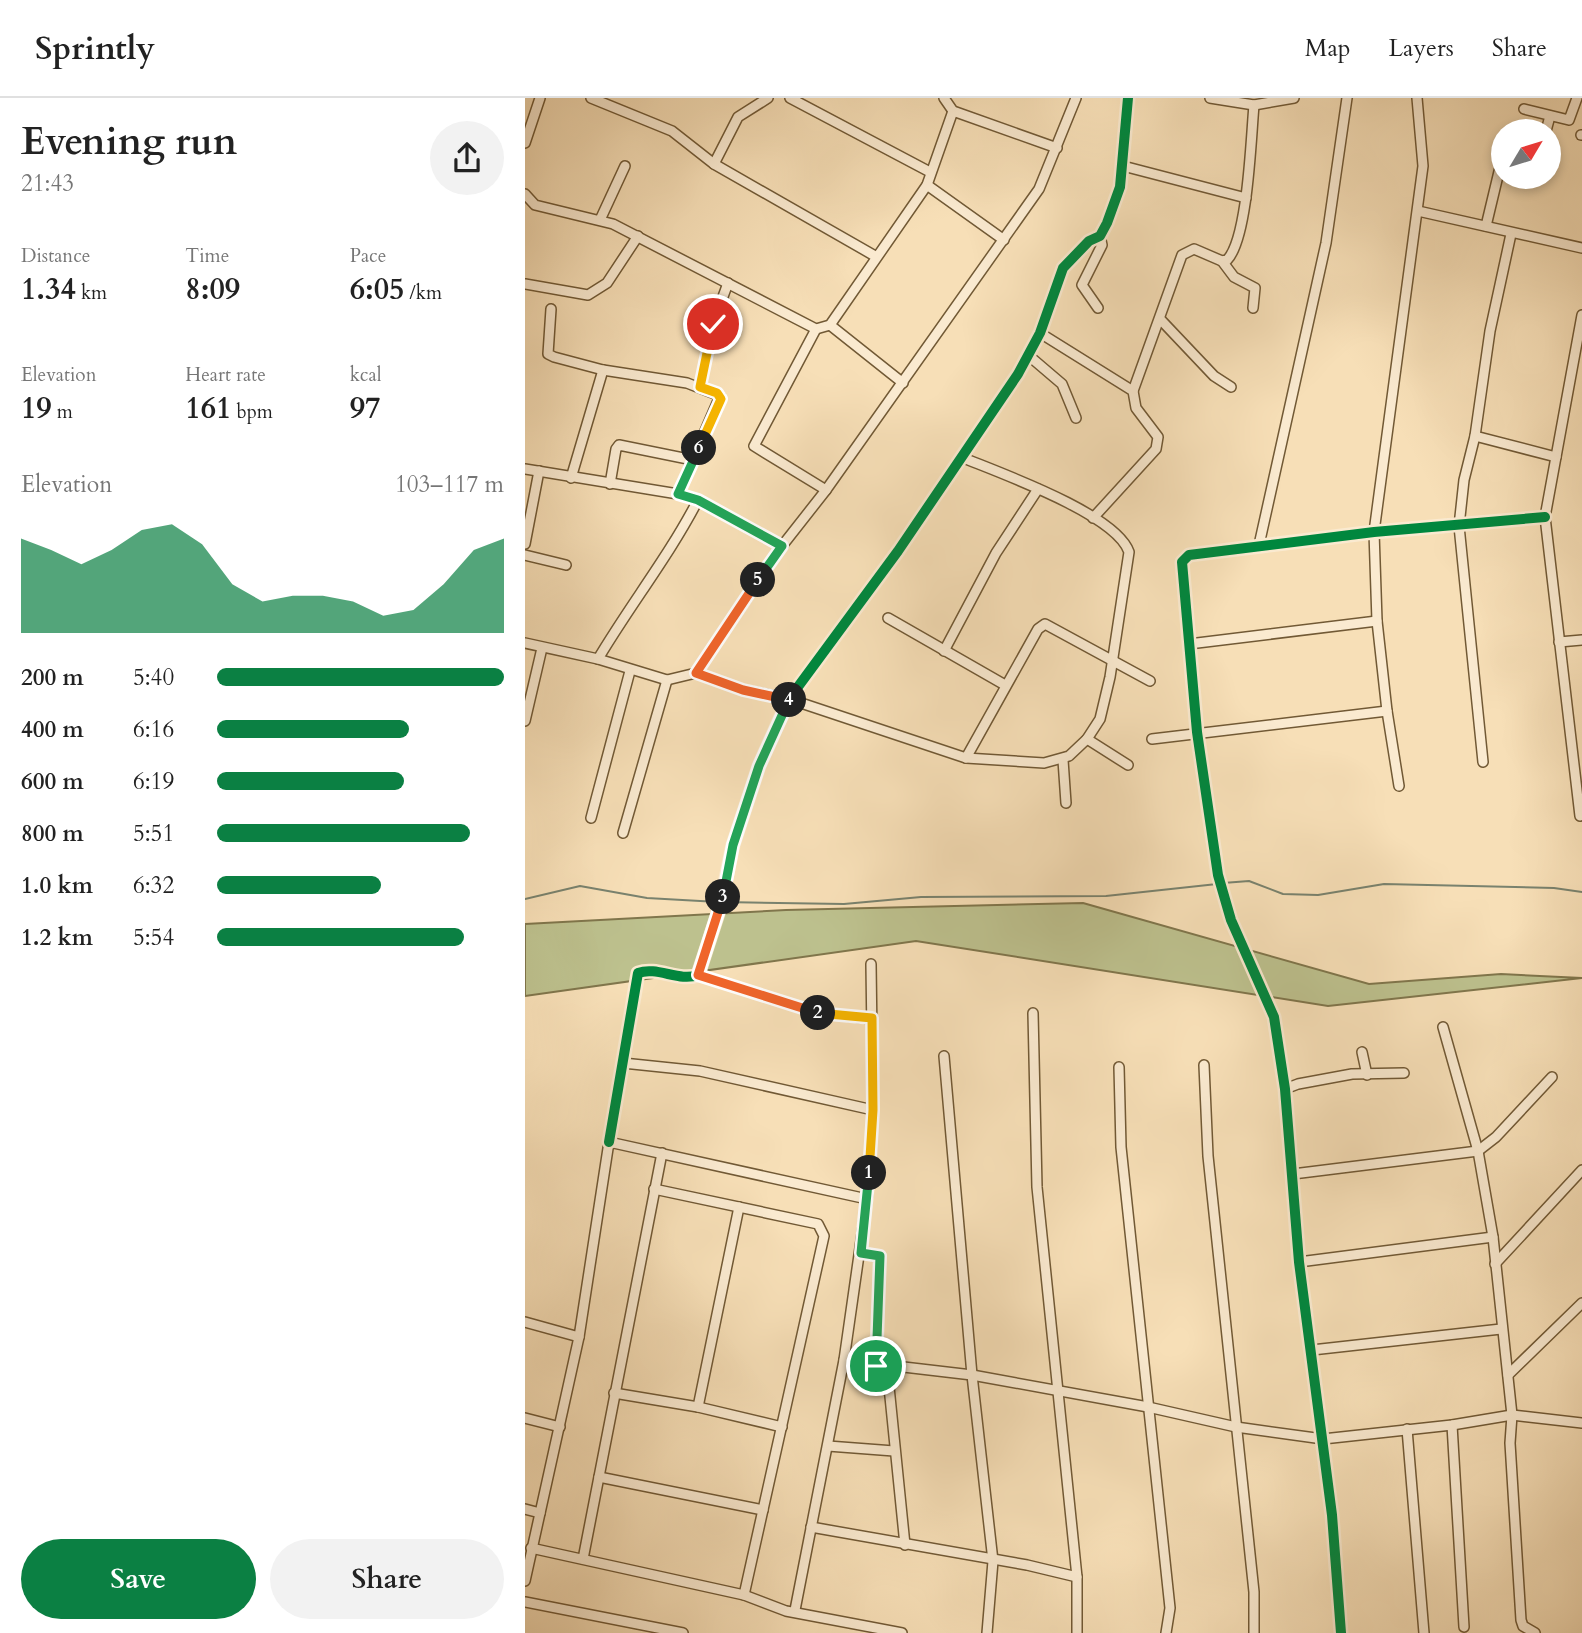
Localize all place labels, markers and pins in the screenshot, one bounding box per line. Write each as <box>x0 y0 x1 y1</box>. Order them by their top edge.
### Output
pin <box>683 294 743 354</box>
pin: 6 <box>681 430 717 466</box>
pin: 5 <box>741 562 775 598</box>
pin: 4 <box>771 682 807 718</box>
pin: 3 <box>705 880 741 914</box>
pin: 2 <box>801 996 835 1030</box>
pin: 1 <box>851 1156 887 1190</box>
pin <box>846 1336 906 1396</box>

